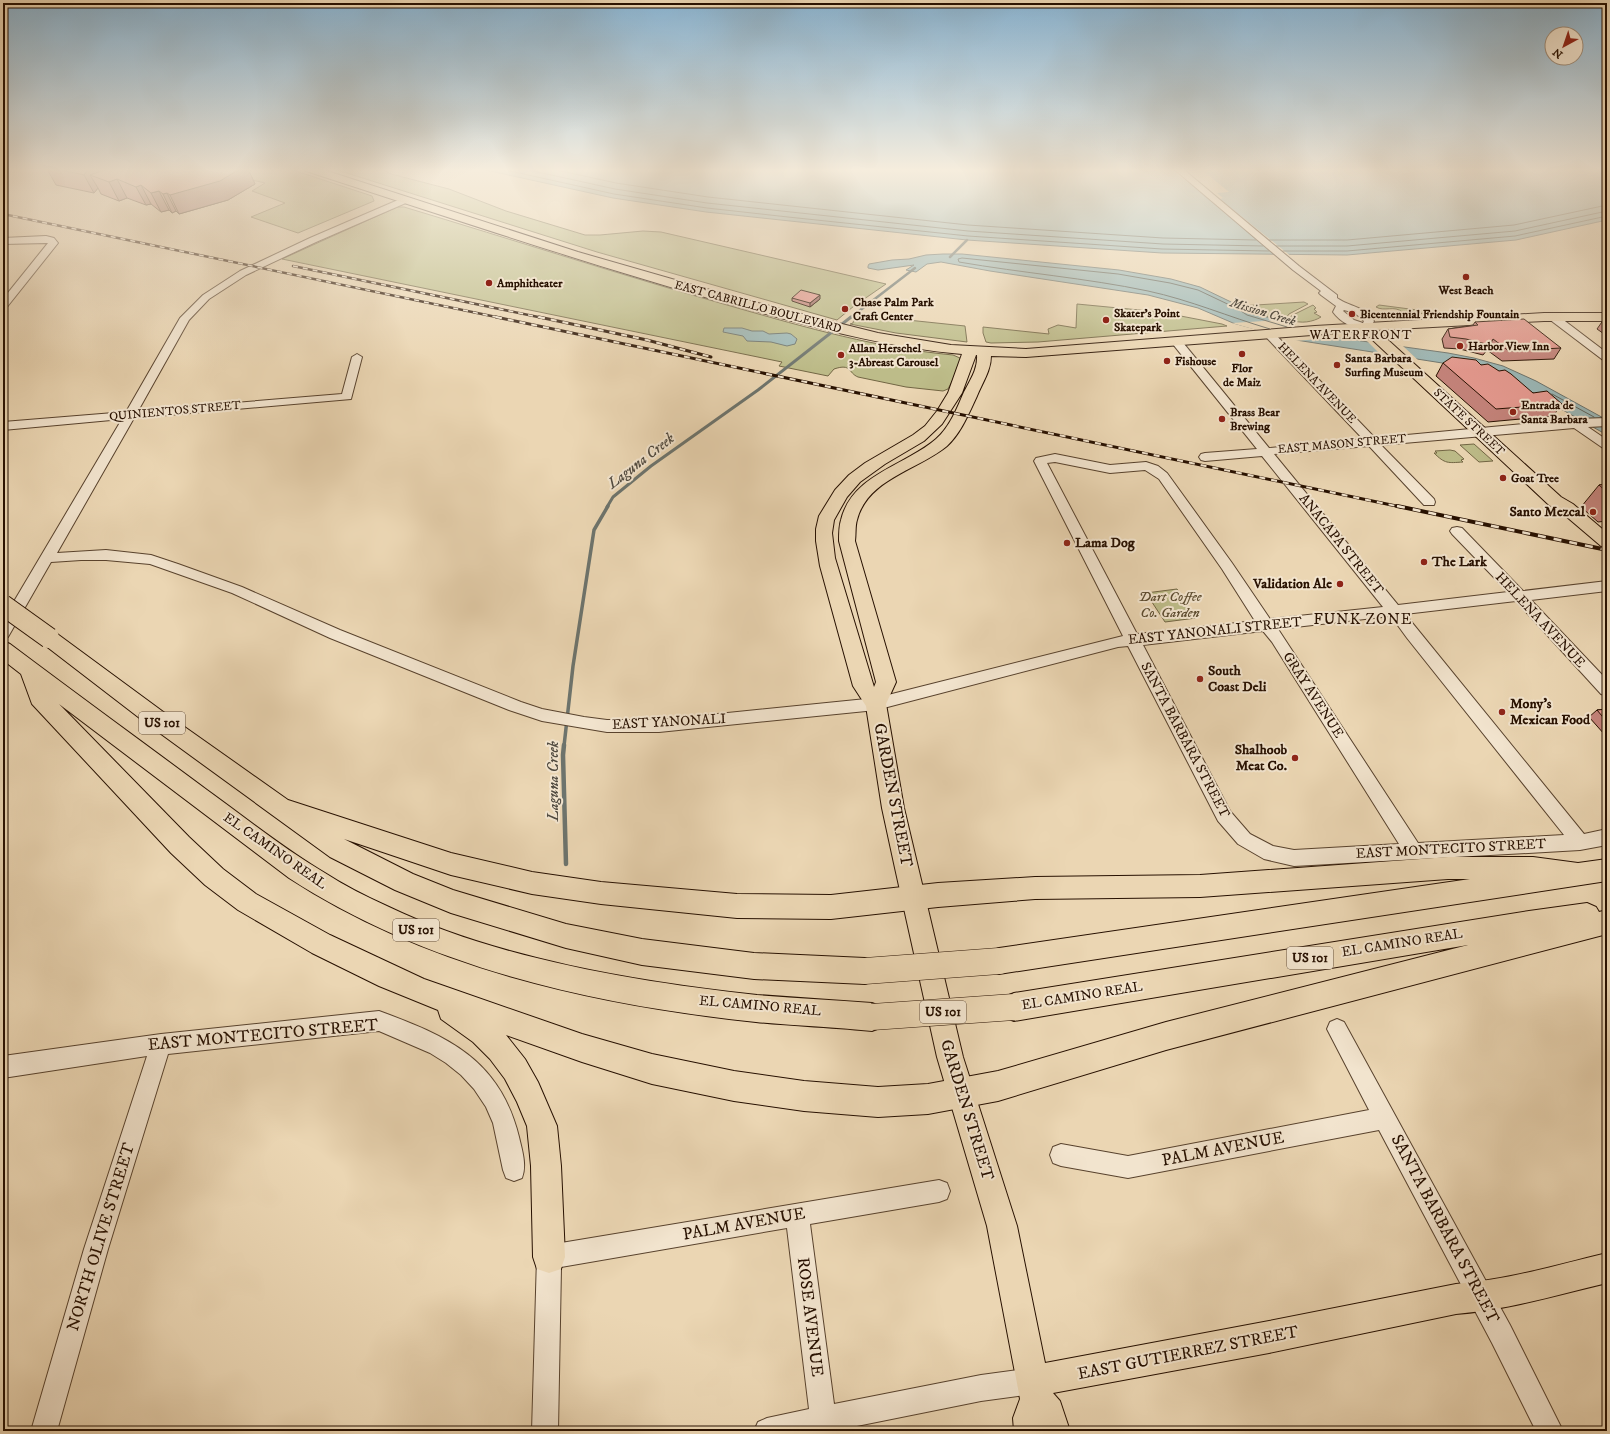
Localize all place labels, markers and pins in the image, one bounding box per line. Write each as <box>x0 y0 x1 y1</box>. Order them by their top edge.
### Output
marker: West Beach <box>1461 272 1471 282</box>
place label: Amphitheater <box>496 276 563 291</box>
marker: Amphitheater <box>484 278 494 288</box>
place label: West Beach <box>1438 283 1494 298</box>
place label: Chase Palm Park Craft Center <box>853 295 935 324</box>
marker: Chase Palm Park Craft Center <box>840 304 850 314</box>
place label: Skater's Point Skatepark <box>1114 306 1180 335</box>
place label: Bicentennial Friendship Fountain <box>1360 307 1520 322</box>
marker: Bicentennial Friendship Fountain <box>1347 309 1357 319</box>
marker: Skater's Point Skatepark <box>1101 315 1111 325</box>
place label: Harbor View Inn <box>1468 339 1550 354</box>
place label: Allan Herschel 3-Abreast Carousel <box>848 341 939 370</box>
marker: Harbor View Inn <box>1455 341 1465 351</box>
marker: Flor de Maiz <box>1237 349 1247 359</box>
marker: Allan Herschel 3-Abreast Carousel <box>836 350 846 360</box>
place label: Santa Barbara Surfing Museum <box>1345 351 1423 380</box>
place label: Fishouse <box>1175 354 1216 369</box>
marker: Fishouse <box>1162 356 1172 366</box>
marker: Santa Barbara Surfing Museum <box>1332 360 1342 370</box>
place label: Flor de Maiz <box>1223 361 1262 390</box>
place label: Entrada de Santa Barbara <box>1521 398 1588 427</box>
place label: Brass Bear Brewing <box>1230 405 1280 434</box>
marker: Entrada de Santa Barbara <box>1508 407 1518 417</box>
marker: Brass Bear Brewing <box>1217 414 1227 424</box>
place label: Goat Tree <box>1511 471 1559 486</box>
marker: Goat Tree <box>1498 473 1508 483</box>
place label: Santo Mezcal <box>1510 503 1586 521</box>
marker: Santo Mezcal <box>1588 507 1598 517</box>
place label: Lama Dog <box>1075 534 1136 552</box>
marker: Lama Dog <box>1062 538 1072 548</box>
place label: The Lark <box>1431 553 1488 571</box>
marker: The Lark <box>1419 557 1429 567</box>
place label: Validation Ale <box>1252 575 1332 593</box>
marker: Validation Ale <box>1335 579 1345 589</box>
place label: South Coast Deli <box>1208 662 1267 696</box>
marker: South Coast Deli <box>1195 674 1205 684</box>
place label: Mony's Mexican Food <box>1510 695 1591 729</box>
marker: Mony's Mexican Food <box>1497 707 1507 717</box>
place label: Shalhoob Meat Co. <box>1235 741 1287 775</box>
marker: Shalhoob Meat Co. <box>1290 753 1300 763</box>

